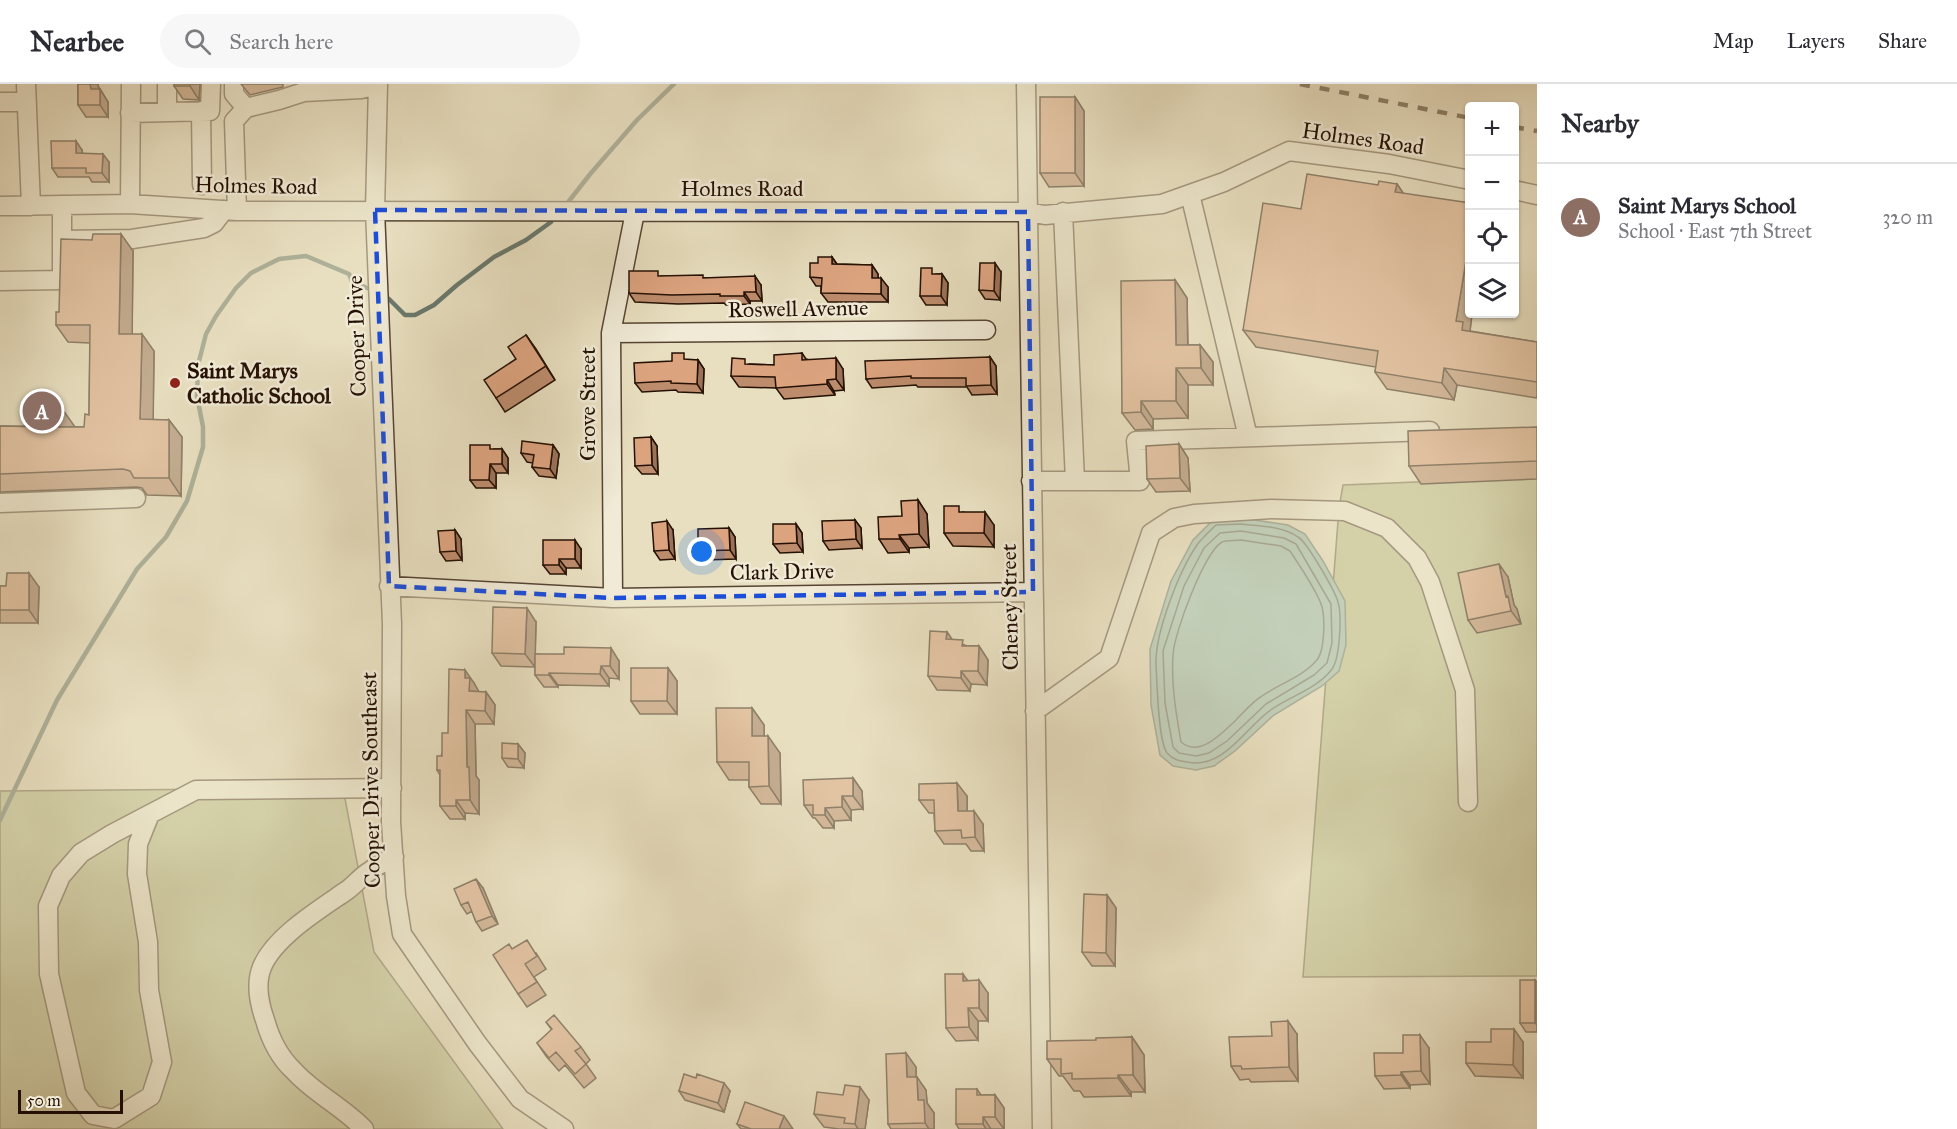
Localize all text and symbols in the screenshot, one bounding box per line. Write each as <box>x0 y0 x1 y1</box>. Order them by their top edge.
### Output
search box <box>160 14 580 68</box>
text: Nearbee <box>30 24 124 59</box>
icon: search <box>181 25 214 58</box>
text: Search here <box>229 28 333 55</box>
text: Map <box>1713 28 1754 54</box>
text: Layers <box>1787 28 1845 54</box>
text: Share <box>1878 28 1927 54</box>
map controls <box>1465 102 1519 318</box>
button: + <box>1465 102 1519 156</box>
text: Nearby <box>1561 107 1639 139</box>
street label: Holmes Road <box>1300 117 1426 160</box>
button: − <box>1465 156 1519 210</box>
street label: Holmes Road <box>194 171 318 200</box>
street label: Holmes Road <box>680 175 804 202</box>
text: Saint Marys School <box>1618 192 1796 219</box>
text: A <box>1574 205 1587 229</box>
text: 320 m <box>1882 205 1933 229</box>
button: locate <box>1465 210 1519 264</box>
text: School · East 7th Street <box>1618 219 1812 243</box>
button: layers <box>1465 264 1519 318</box>
street label: Cooper Drive <box>341 275 372 397</box>
street label: Roswell Avenue <box>727 294 869 323</box>
street label: Grove Street <box>574 347 601 461</box>
place label: Saint Marys Catholic School <box>187 357 332 409</box>
marker: Saint Marys Catholic School <box>168 376 182 390</box>
pin: A <box>22 388 62 434</box>
your location <box>687 537 716 566</box>
street label: Cheney Street <box>995 543 1024 671</box>
street label: Clark Drive <box>730 557 834 586</box>
street label: Cooper Drive Southeast <box>355 672 386 888</box>
scale bar <box>18 1087 123 1114</box>
text: 50 m <box>27 1091 61 1110</box>

